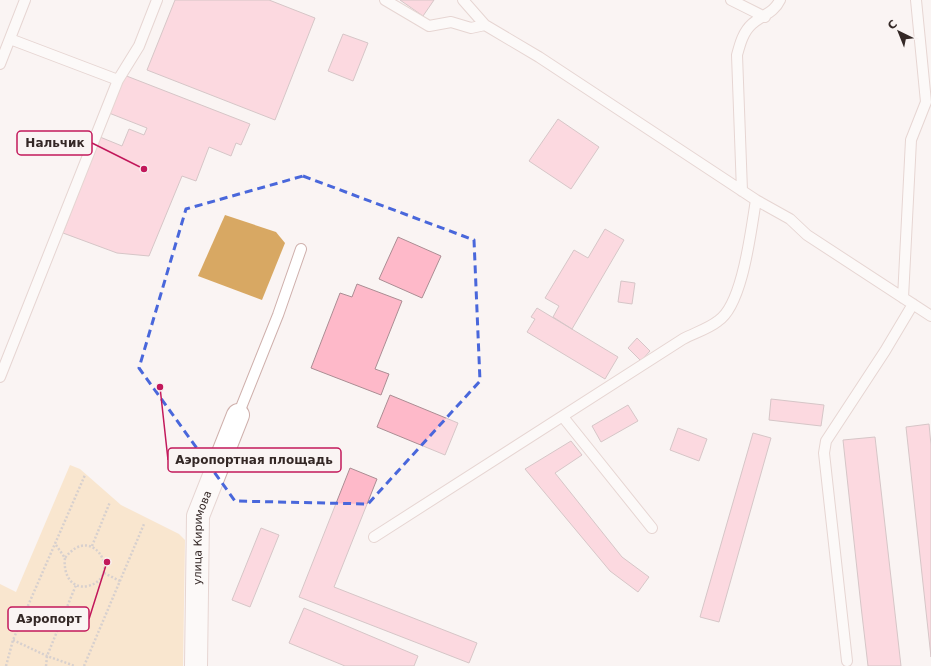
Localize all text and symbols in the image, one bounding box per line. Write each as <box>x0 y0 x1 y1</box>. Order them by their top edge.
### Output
north arrow <box>879 12 919 52</box>
text: С <box>885 18 900 33</box>
callout: Нальчик <box>17 131 92 155</box>
text: Нальчик <box>25 136 85 150</box>
callout: Аэропортная площадь <box>168 448 341 472</box>
text: Аэропортная площадь <box>175 453 333 467</box>
street label: улица Киримова <box>191 489 214 585</box>
callout: Аэропорт <box>8 607 89 631</box>
text: Аэропорт <box>16 612 82 626</box>

